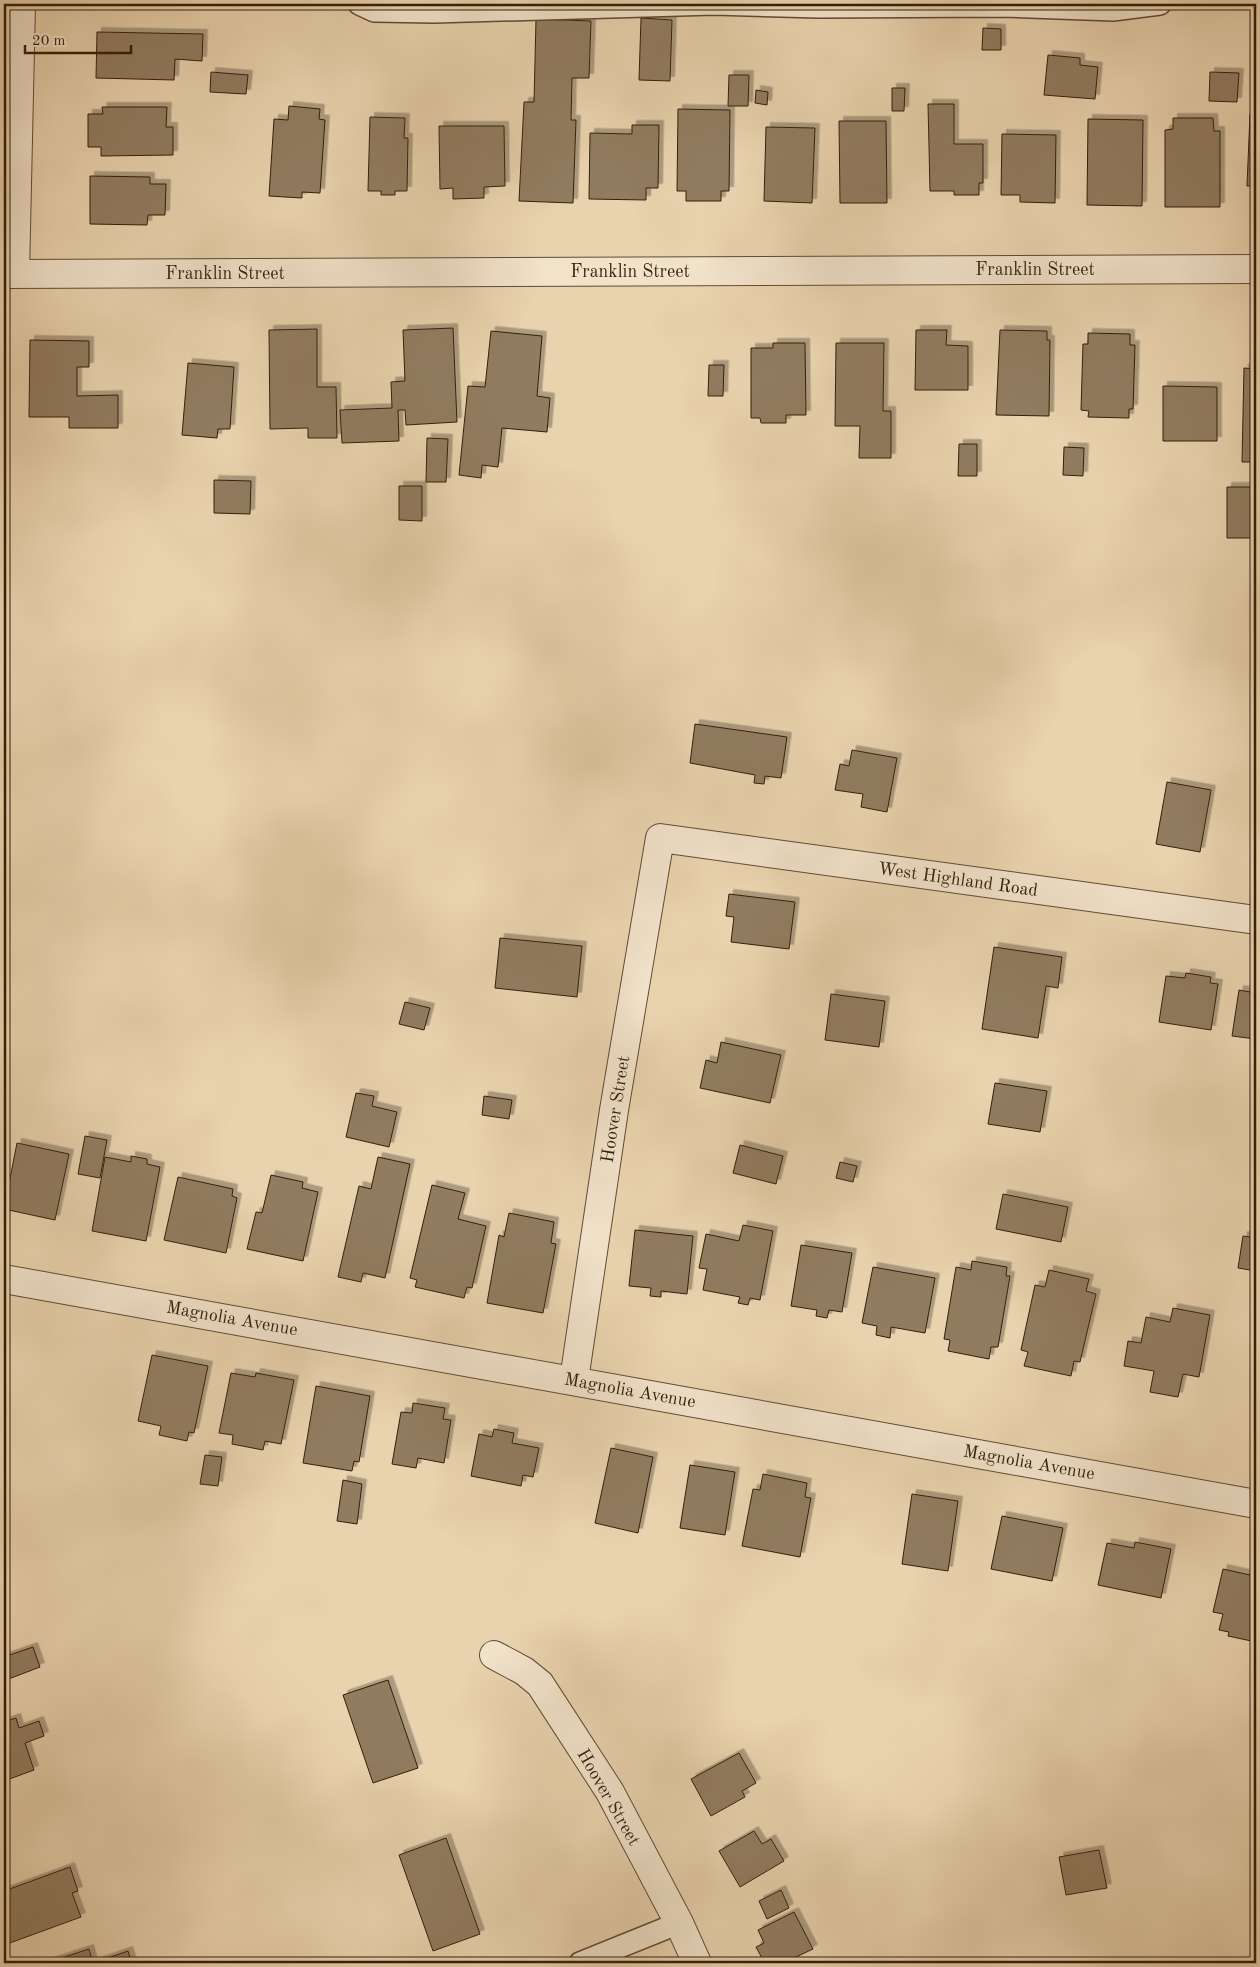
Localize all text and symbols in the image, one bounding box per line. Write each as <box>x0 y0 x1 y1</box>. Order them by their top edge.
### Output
scale bar <box>25 22 131 54</box>
text: 20 m <box>32 34 66 49</box>
street label: Franklin Street <box>975 261 1095 279</box>
street label: Franklin Street <box>570 263 690 281</box>
street label: Franklin Street <box>165 265 285 283</box>
street label: West Highland Road <box>877 860 1039 900</box>
street label: Hoover Street <box>599 1054 633 1164</box>
street label: Magnolia Avenue <box>165 1299 299 1339</box>
street label: Magnolia Avenue <box>563 1371 697 1411</box>
street label: Magnolia Avenue <box>962 1443 1096 1483</box>
street label: Hoover Street <box>573 1746 643 1849</box>

